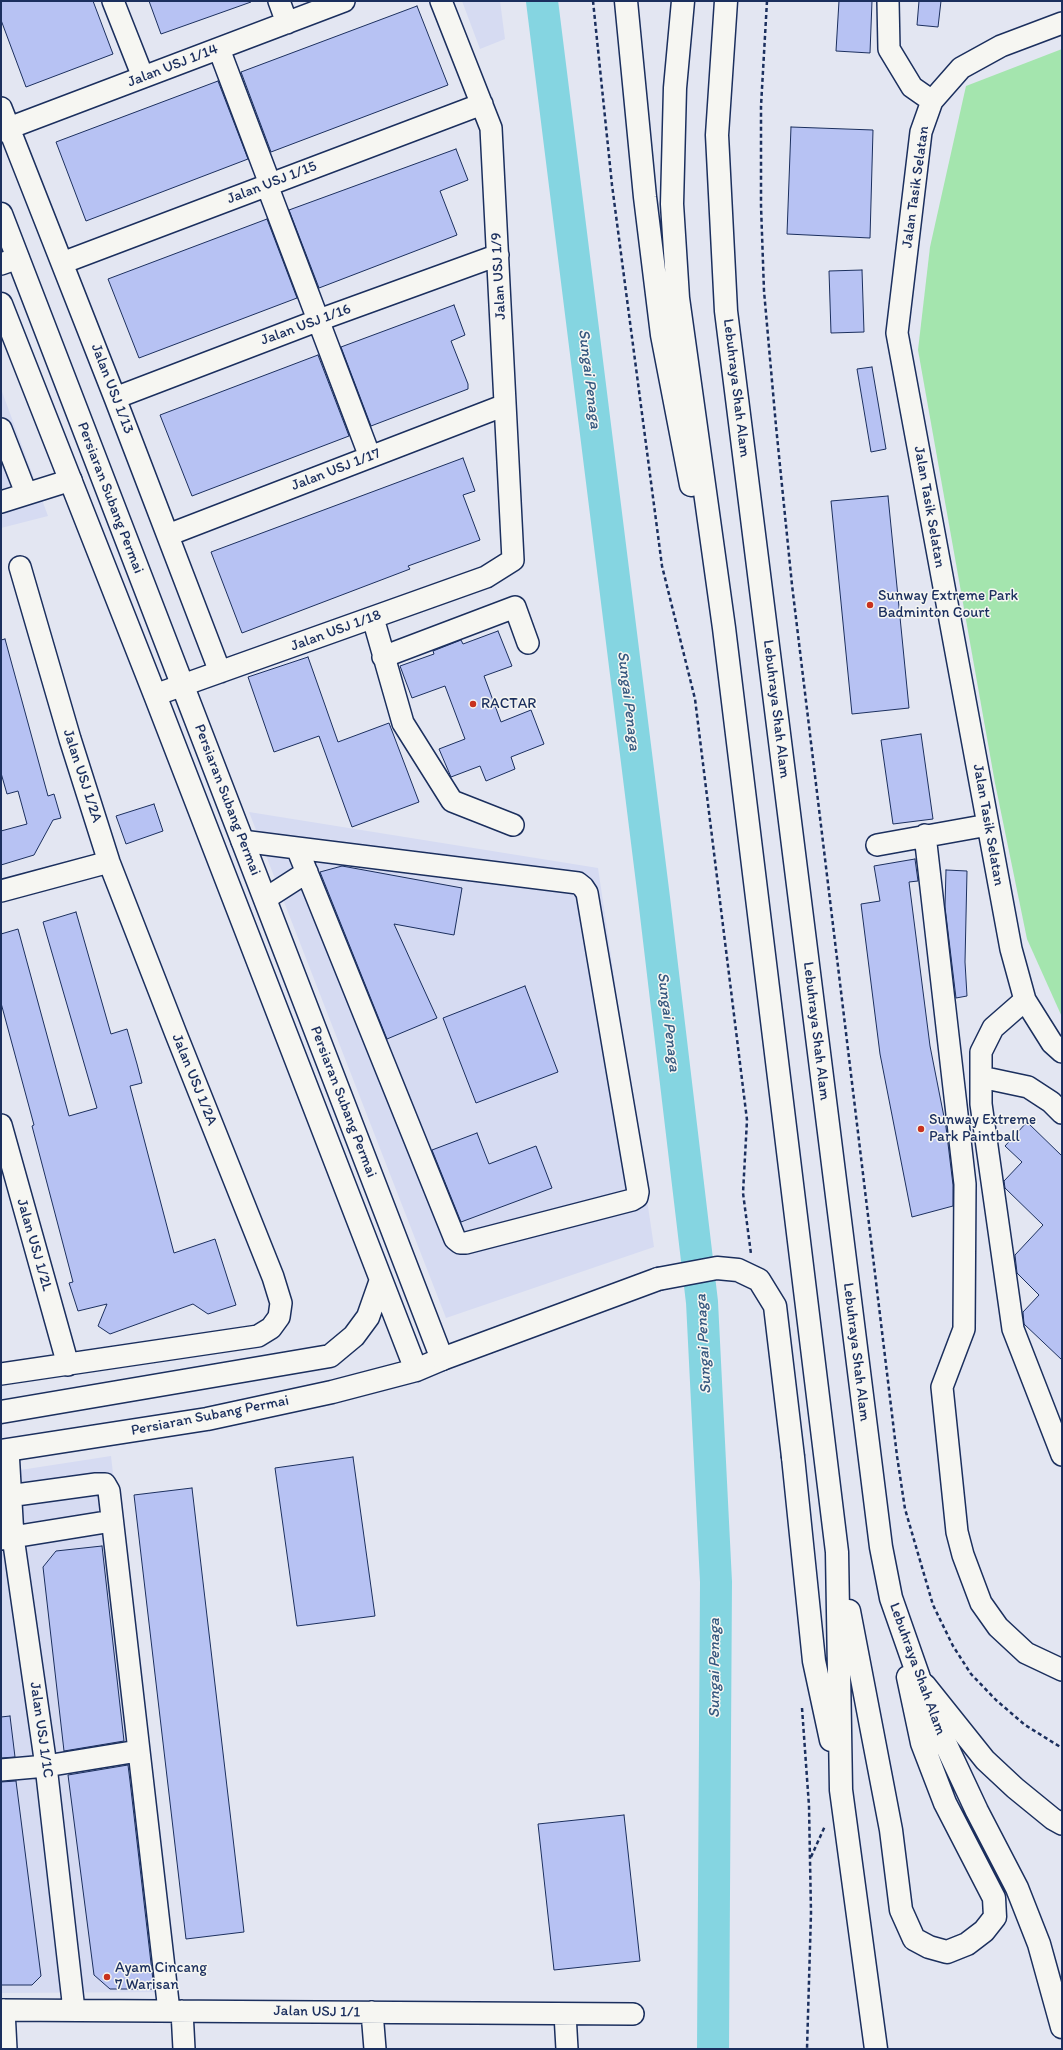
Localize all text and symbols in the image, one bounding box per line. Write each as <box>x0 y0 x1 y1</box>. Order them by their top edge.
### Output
street label: Jalan USJ 1/14 <box>125 40 221 92</box>
street label: Jalan Tasik Selatan <box>899 125 933 249</box>
street label: Jalan USJ 1/15 <box>225 158 319 208</box>
street label: Jalan USJ 1/9 <box>488 232 510 320</box>
street label: Jalan USJ 1/16 <box>258 300 354 350</box>
street label: Lebuhraya Shah Alam <box>719 318 753 458</box>
water label: Sungai Penaga <box>573 328 605 430</box>
street label: Jalan USJ 1/13 <box>87 341 137 437</box>
street label: Persiaran Subang Permai <box>73 420 147 576</box>
street label: Jalan USJ 1/17 <box>289 445 383 495</box>
street label: Jalan Tasik Selatan <box>909 445 949 569</box>
place label: Sunway Extreme Park Badminton Court <box>878 587 1018 622</box>
marker: Sunway Extreme Park Badminton Court <box>865 600 875 610</box>
street label: Jalan USJ 1/18 <box>288 606 384 656</box>
street label: Lebuhraya Shah Alam <box>759 639 793 779</box>
water label: Sungai Penaga <box>612 650 644 752</box>
place label: RACTAR <box>481 695 536 713</box>
marker: RACTAR <box>468 699 478 709</box>
street label: Persiaran Subang Permai <box>190 722 264 878</box>
street label: Jalan USJ 1/2A <box>58 727 106 825</box>
street label: Jalan Tasik Selatan <box>968 763 1008 887</box>
street label: Lebuhraya Shah Alam <box>799 961 833 1101</box>
water label: Sungai Penaga <box>652 971 684 1073</box>
street label: Persiaran Subang Permai <box>306 1024 380 1180</box>
street label: Jalan USJ 1/2A <box>167 1032 221 1128</box>
place label: Sunway Extreme Park Paintball <box>929 1111 1036 1146</box>
marker: Sunway Extreme Park Paintball <box>916 1124 926 1134</box>
street label: Jalan USJ 1/2L <box>12 1197 56 1293</box>
street label: Lebuhraya Shah Alam <box>839 1282 873 1422</box>
water label: Sungai Penaga <box>692 1293 716 1395</box>
street label: Persiaran Subang Permai <box>129 1392 291 1440</box>
street label: Lebuhraya Shah Alam <box>885 1600 949 1738</box>
water label: Sungai Penaga <box>705 1618 725 1718</box>
street label: Jalan USJ 1/1C <box>25 1681 57 1779</box>
place label: Ayam Cincang 7 Warisan <box>115 1959 207 1994</box>
marker: Ayam Cincang 7 Warisan <box>102 1972 112 1982</box>
street label: Jalan USJ 1/1 <box>273 2002 361 2022</box>

